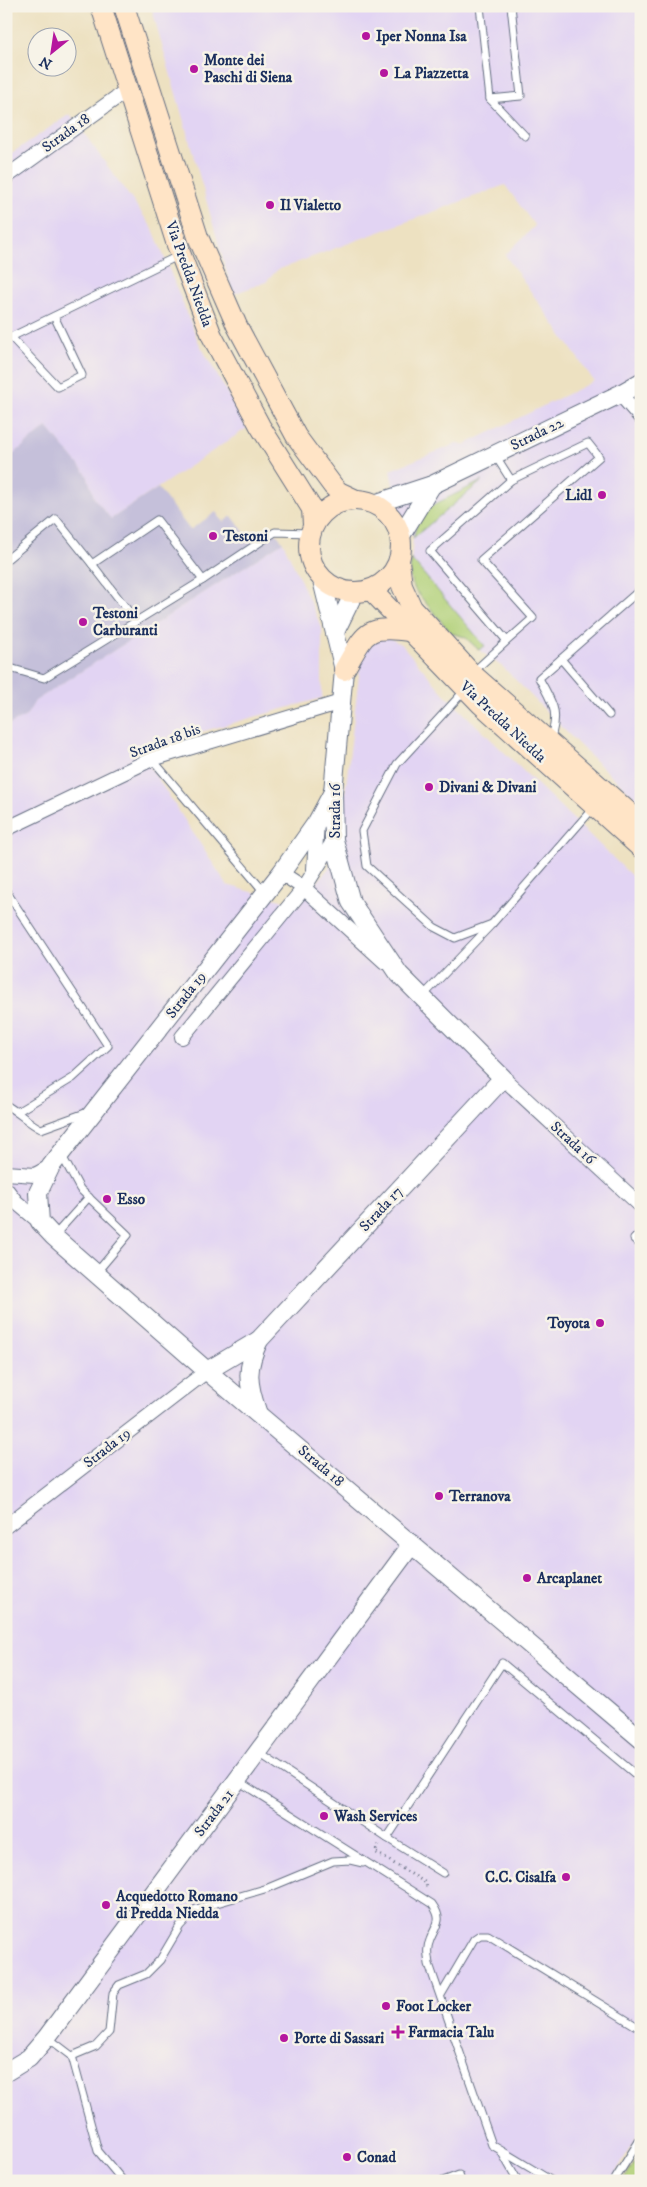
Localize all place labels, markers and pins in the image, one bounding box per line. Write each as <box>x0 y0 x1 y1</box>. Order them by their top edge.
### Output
place label: Iper Nonna Isa <box>376 27 467 46</box>
marker: Iper Nonna Isa <box>360 30 372 42</box>
place label: Monte dei Paschi di Siena <box>204 51 293 87</box>
marker: Monte dei Paschi di Siena <box>188 63 200 75</box>
place label: La Piazzetta <box>394 64 469 83</box>
marker: La Piazzetta <box>378 67 390 79</box>
place label: Il Vialetto <box>280 196 342 215</box>
marker: Il Vialetto <box>264 199 276 211</box>
place label: Lidl <box>565 486 592 505</box>
marker: Lidl <box>596 489 608 501</box>
place label: Testoni <box>222 527 268 546</box>
marker: Testoni <box>207 530 219 542</box>
place label: Testoni Carburanti <box>92 604 158 640</box>
marker: Testoni Carburanti <box>77 616 89 628</box>
place label: Divani & Divani <box>439 778 537 797</box>
marker: Divani & Divani <box>423 781 435 793</box>
place label: Esso <box>117 1190 146 1209</box>
marker: Esso <box>101 1193 113 1205</box>
place label: Toyota <box>546 1314 591 1333</box>
marker: Toyota <box>594 1317 606 1329</box>
place label: Terranova <box>448 1487 511 1506</box>
marker: Terranova <box>433 1490 445 1502</box>
place label: Arcaplanet <box>536 1569 602 1588</box>
marker: Arcaplanet <box>521 1572 533 1584</box>
place label: Wash Services <box>333 1807 417 1826</box>
marker: Wash Services <box>318 1810 330 1822</box>
place label: C.C. Cisalfa <box>485 1868 557 1887</box>
marker: C.C. Cisalfa <box>560 1871 572 1883</box>
place label: Acquedotto Romano di Predda Niedda <box>115 1887 238 1923</box>
marker: Acquedotto Romano di Predda Niedda <box>100 1899 112 1911</box>
place label: Foot Locker <box>396 1997 471 2016</box>
marker: Foot Locker <box>380 2000 392 2012</box>
place label: Farmacia Talu <box>408 2023 495 2042</box>
marker: Farmacia Talu <box>392 2026 404 2038</box>
place label: Porte di Sassari <box>294 2029 384 2048</box>
marker: Porte di Sassari <box>278 2032 290 2044</box>
place label: Conad <box>357 2148 396 2167</box>
marker: Conad <box>341 2151 353 2163</box>

